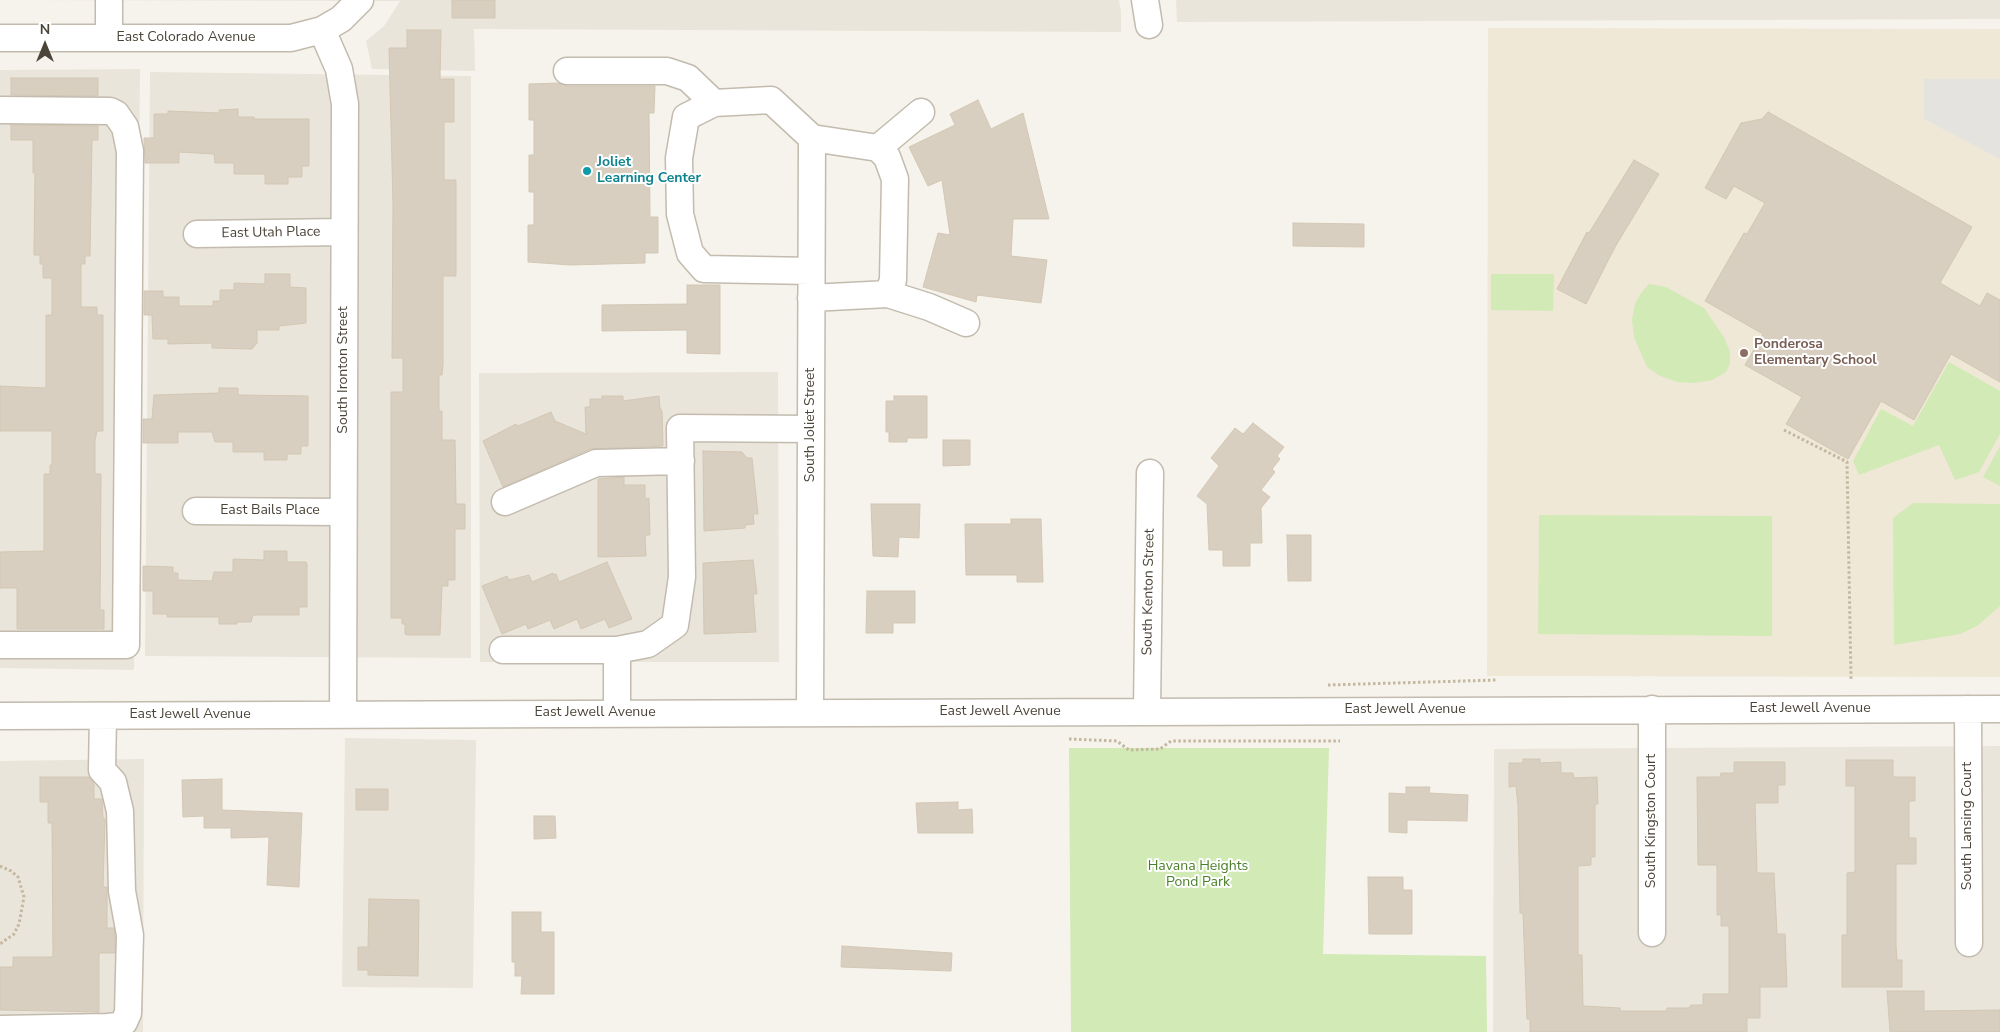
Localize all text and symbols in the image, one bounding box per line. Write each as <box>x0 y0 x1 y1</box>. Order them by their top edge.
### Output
north arrow <box>20 20 70 70</box>
text: N <box>40 20 50 39</box>
street label: East Colorado Avenue <box>117 30 255 46</box>
place label: Joliet Learning Center <box>597 155 701 188</box>
marker: Joliet Learning Center <box>581 165 593 177</box>
street label: East Utah Place <box>221 224 321 242</box>
street label: South Ironton Street <box>336 306 352 434</box>
place label: Ponderosa Elementary School <box>1754 337 1877 370</box>
marker: Ponderosa Elementary School <box>1738 347 1750 359</box>
street label: South Joliet Street <box>803 368 819 482</box>
street label: East Bails Place <box>220 503 320 519</box>
street label: South Kenton Street <box>1139 528 1159 656</box>
street label: East Jewell Avenue <box>1749 701 1871 717</box>
street label: East Jewell Avenue <box>1344 702 1466 718</box>
street label: East Jewell Avenue <box>939 704 1061 720</box>
street label: East Jewell Avenue <box>534 705 656 721</box>
street label: East Jewell Avenue <box>129 707 251 723</box>
street label: South Kingston Court <box>1644 754 1660 888</box>
street label: South Lansing Court <box>1960 762 1976 890</box>
park label: Havana Heights Pond Park <box>1148 859 1248 892</box>

